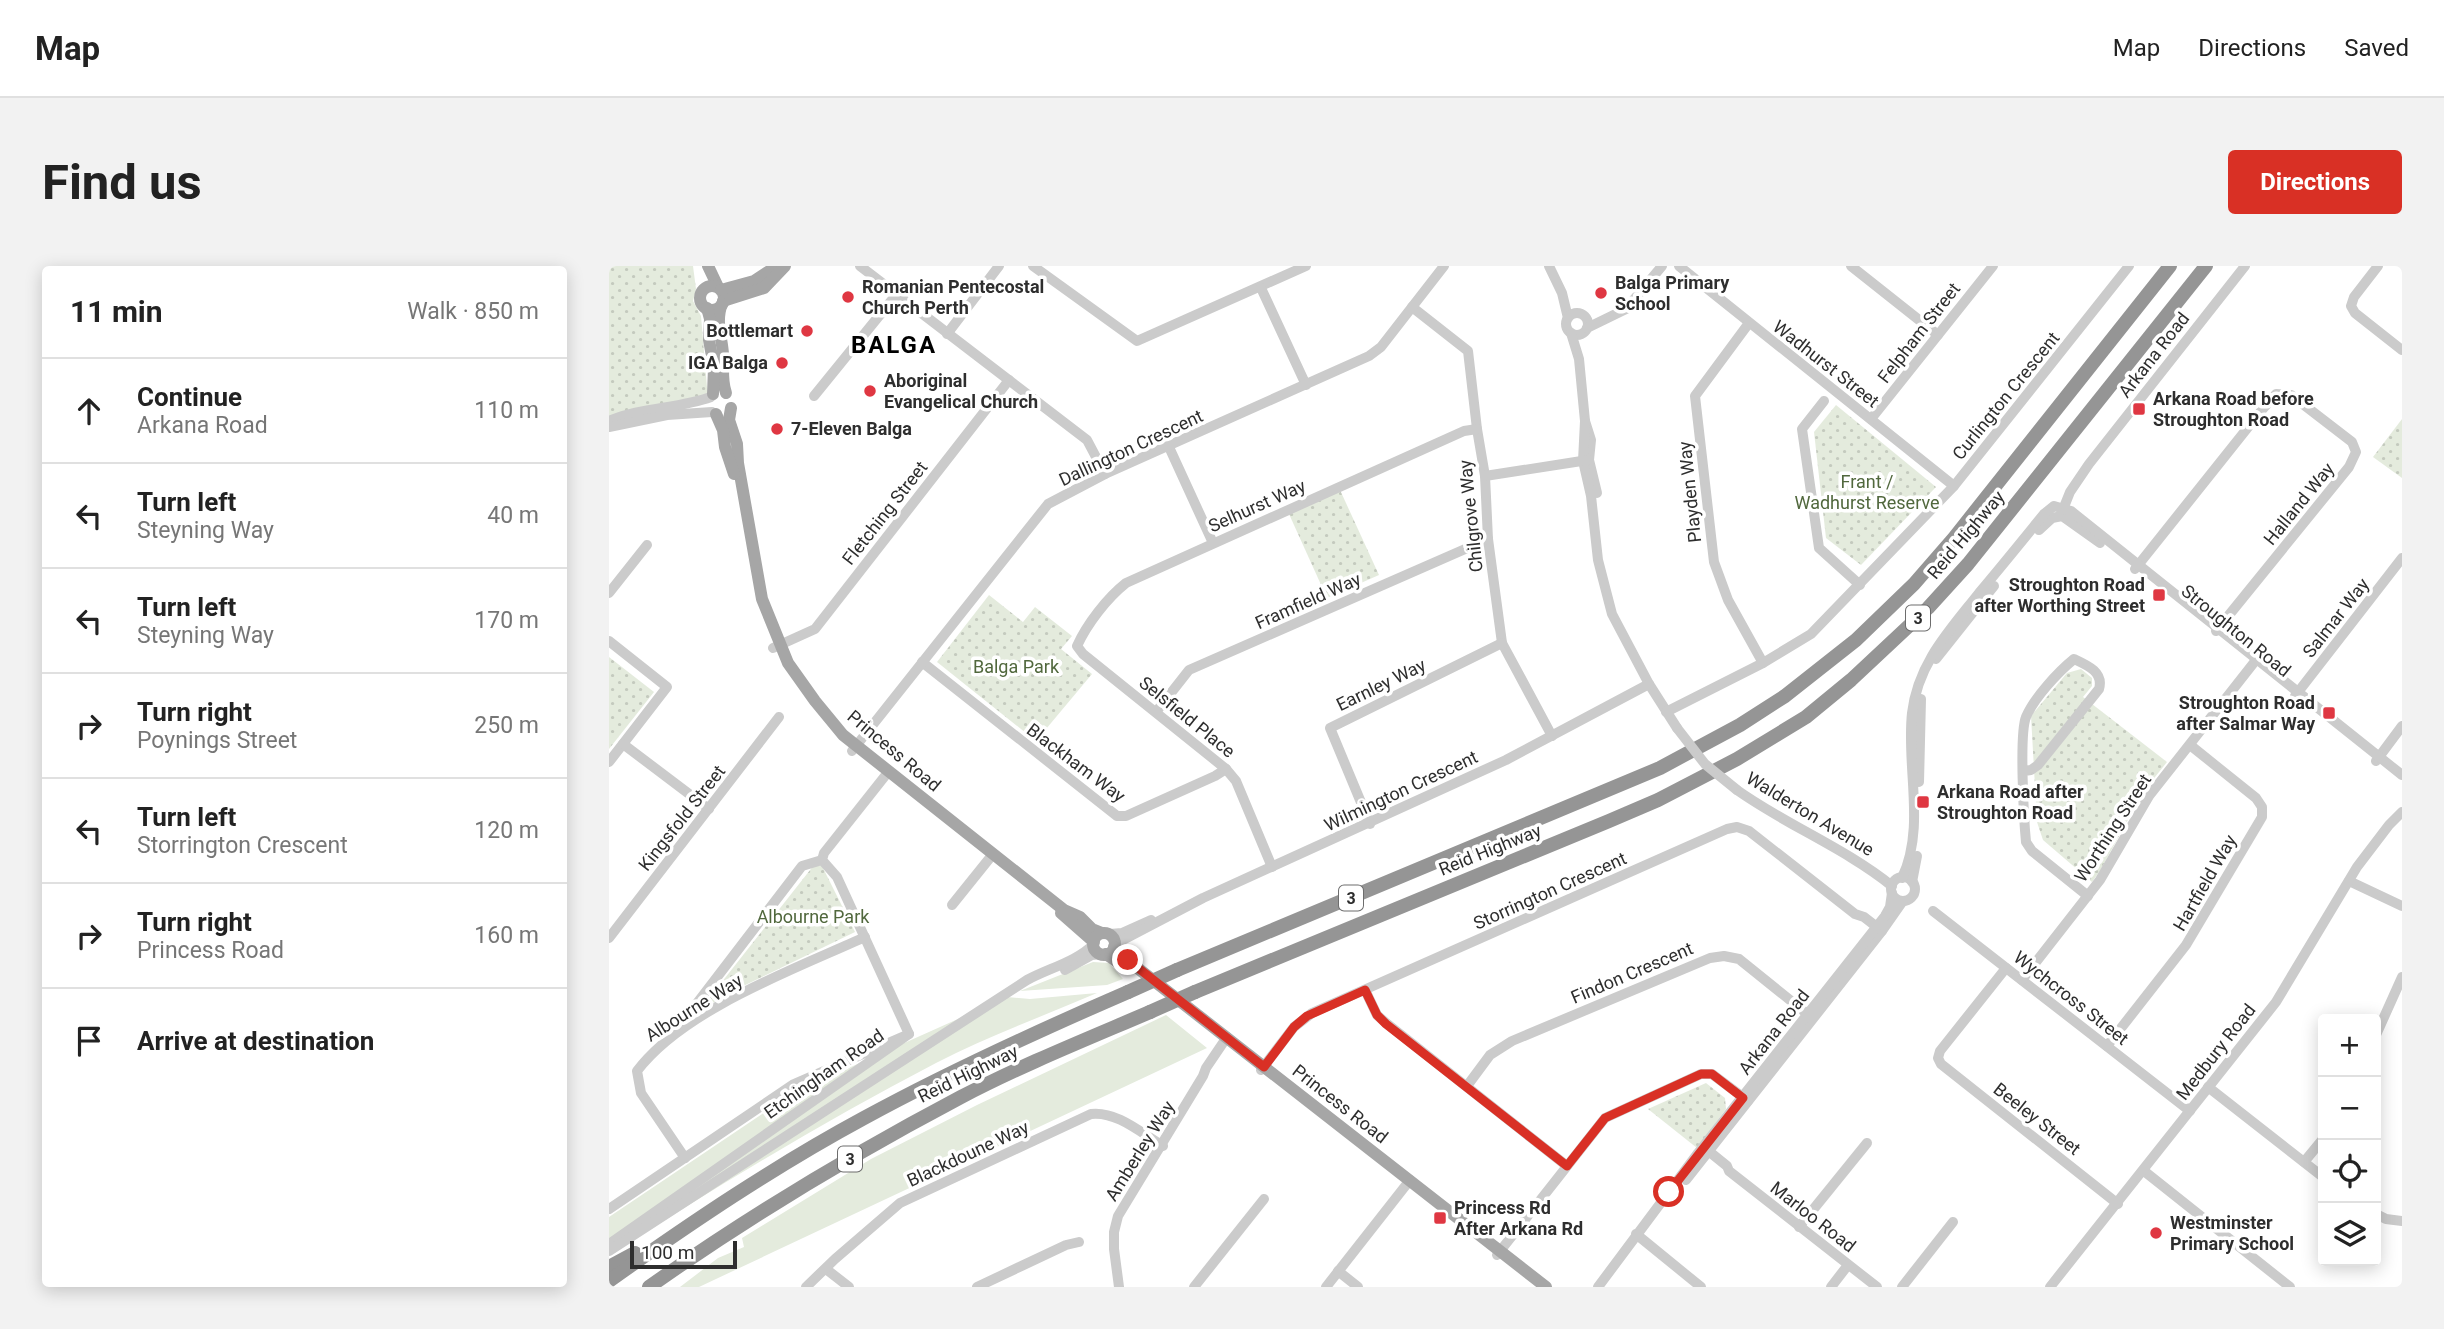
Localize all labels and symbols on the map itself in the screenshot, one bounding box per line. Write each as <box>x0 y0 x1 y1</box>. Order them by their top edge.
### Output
place label: Balga Primary School <box>1615 272 1730 314</box>
place label: Romanian Pentecostal Church Perth <box>862 276 1044 318</box>
street label: Felpham Street <box>1873 278 1964 387</box>
marker: Balga Primary School <box>1593 285 1609 301</box>
marker: Romanian Pentecostal Church Perth <box>840 289 856 305</box>
street label: Arkana Road <box>2114 308 2193 401</box>
street label: Wadhurst Street <box>1769 316 1884 412</box>
place label: Bottlemart <box>706 320 793 341</box>
marker: Bottlemart <box>799 323 815 339</box>
street label: Curlington Crescent <box>1948 328 2064 464</box>
district label: BALGA <box>851 331 937 359</box>
place label: IGA Balga <box>688 352 768 373</box>
marker: IGA Balga <box>774 355 790 371</box>
place label: Aboriginal Evangelical Church <box>884 370 1038 412</box>
marker: Aboriginal Evangelical Church <box>862 383 878 399</box>
place label: Arkana Road before Stroughton Road <box>2153 388 2314 430</box>
marker: Arkana Road before Stroughton Road <box>2131 401 2147 417</box>
street label: Dallington Crescent <box>1055 405 1206 490</box>
place label: 7-Eleven Balga <box>791 418 912 439</box>
marker: 7-Eleven Balga <box>769 421 785 437</box>
street label: Playden Way <box>1674 440 1705 544</box>
street label: Fletching Street <box>838 457 932 569</box>
street label: Chilgrove Way <box>1454 458 1487 573</box>
street label: Halland Way <box>2259 458 2338 549</box>
park label: Frant / Wadhurst Reserve <box>1794 471 1940 513</box>
street label: Selhurst Way <box>1205 475 1309 536</box>
street label: Reid Highway <box>1923 486 2009 583</box>
street label: Framfield Way <box>1252 568 1364 633</box>
street label: Salmar Way <box>2298 573 2373 662</box>
place label: Stroughton Road after Worthing Street <box>1974 574 2145 616</box>
street label: Stroughton Road <box>2177 580 2295 681</box>
marker: Stroughton Road after Worthing Street <box>2151 587 2167 603</box>
road number: 3 <box>1906 606 1930 630</box>
street label: Earnley Way <box>1333 654 1429 715</box>
park label: Balga Park <box>973 656 1060 677</box>
street label: Selsfield Place <box>1135 672 1239 762</box>
place label: Stroughton Road after Salmar Way <box>2176 692 2316 734</box>
marker: Stroughton Road after Salmar Way <box>2321 705 2337 721</box>
street label: Princess Road <box>843 706 945 796</box>
street label: Blackham Way <box>1023 719 1130 807</box>
street label: Wilmington Crescent <box>1321 746 1481 835</box>
street label: Kingsfold Street <box>634 761 729 875</box>
street label: Walderton Avenue <box>1743 767 1878 860</box>
street label: Worthing Street <box>2070 770 2155 886</box>
place label: Arkana Road after Stroughton Road <box>1937 781 2084 823</box>
marker: Arkana Road after Stroughton Road <box>1915 794 1931 810</box>
street label: Reid Highway <box>1436 819 1545 880</box>
street label: Hartfield Way <box>2169 831 2241 935</box>
street label: Storrington Crescent <box>1470 847 1630 934</box>
road number: 3 <box>1339 886 1363 911</box>
park label: Albourne Park <box>757 906 870 927</box>
street label: Findon Crescent <box>1568 937 1696 1008</box>
route end <box>1112 944 1143 975</box>
street label: Wychcross Street <box>2010 946 2133 1049</box>
street label: Albourne Way <box>641 969 746 1046</box>
street label: Arkana Road <box>1734 985 1813 1078</box>
street label: Medbury Road <box>2172 1000 2260 1104</box>
street label: Etchingham Road <box>760 1025 888 1123</box>
street label: Reid Highway <box>914 1040 1022 1107</box>
street label: Princess Road <box>1288 1060 1392 1147</box>
street label: Beeley Street <box>1990 1078 2085 1159</box>
street label: Amberley Way <box>1100 1096 1179 1205</box>
street label: Blackdoune Way <box>904 1116 1032 1191</box>
road number: 3 <box>838 1146 862 1172</box>
route start <box>1653 1176 1684 1207</box>
street label: Marloo Road <box>1767 1177 1860 1256</box>
place label: Princess Rd After Arkana Rd <box>1454 1197 1583 1239</box>
marker: Princess Rd After Arkana Rd <box>1432 1210 1448 1226</box>
place label: Westminster Primary School <box>2170 1212 2294 1254</box>
marker: Westminster Primary School <box>2148 1225 2164 1241</box>
scale bar <box>630 1238 737 1270</box>

